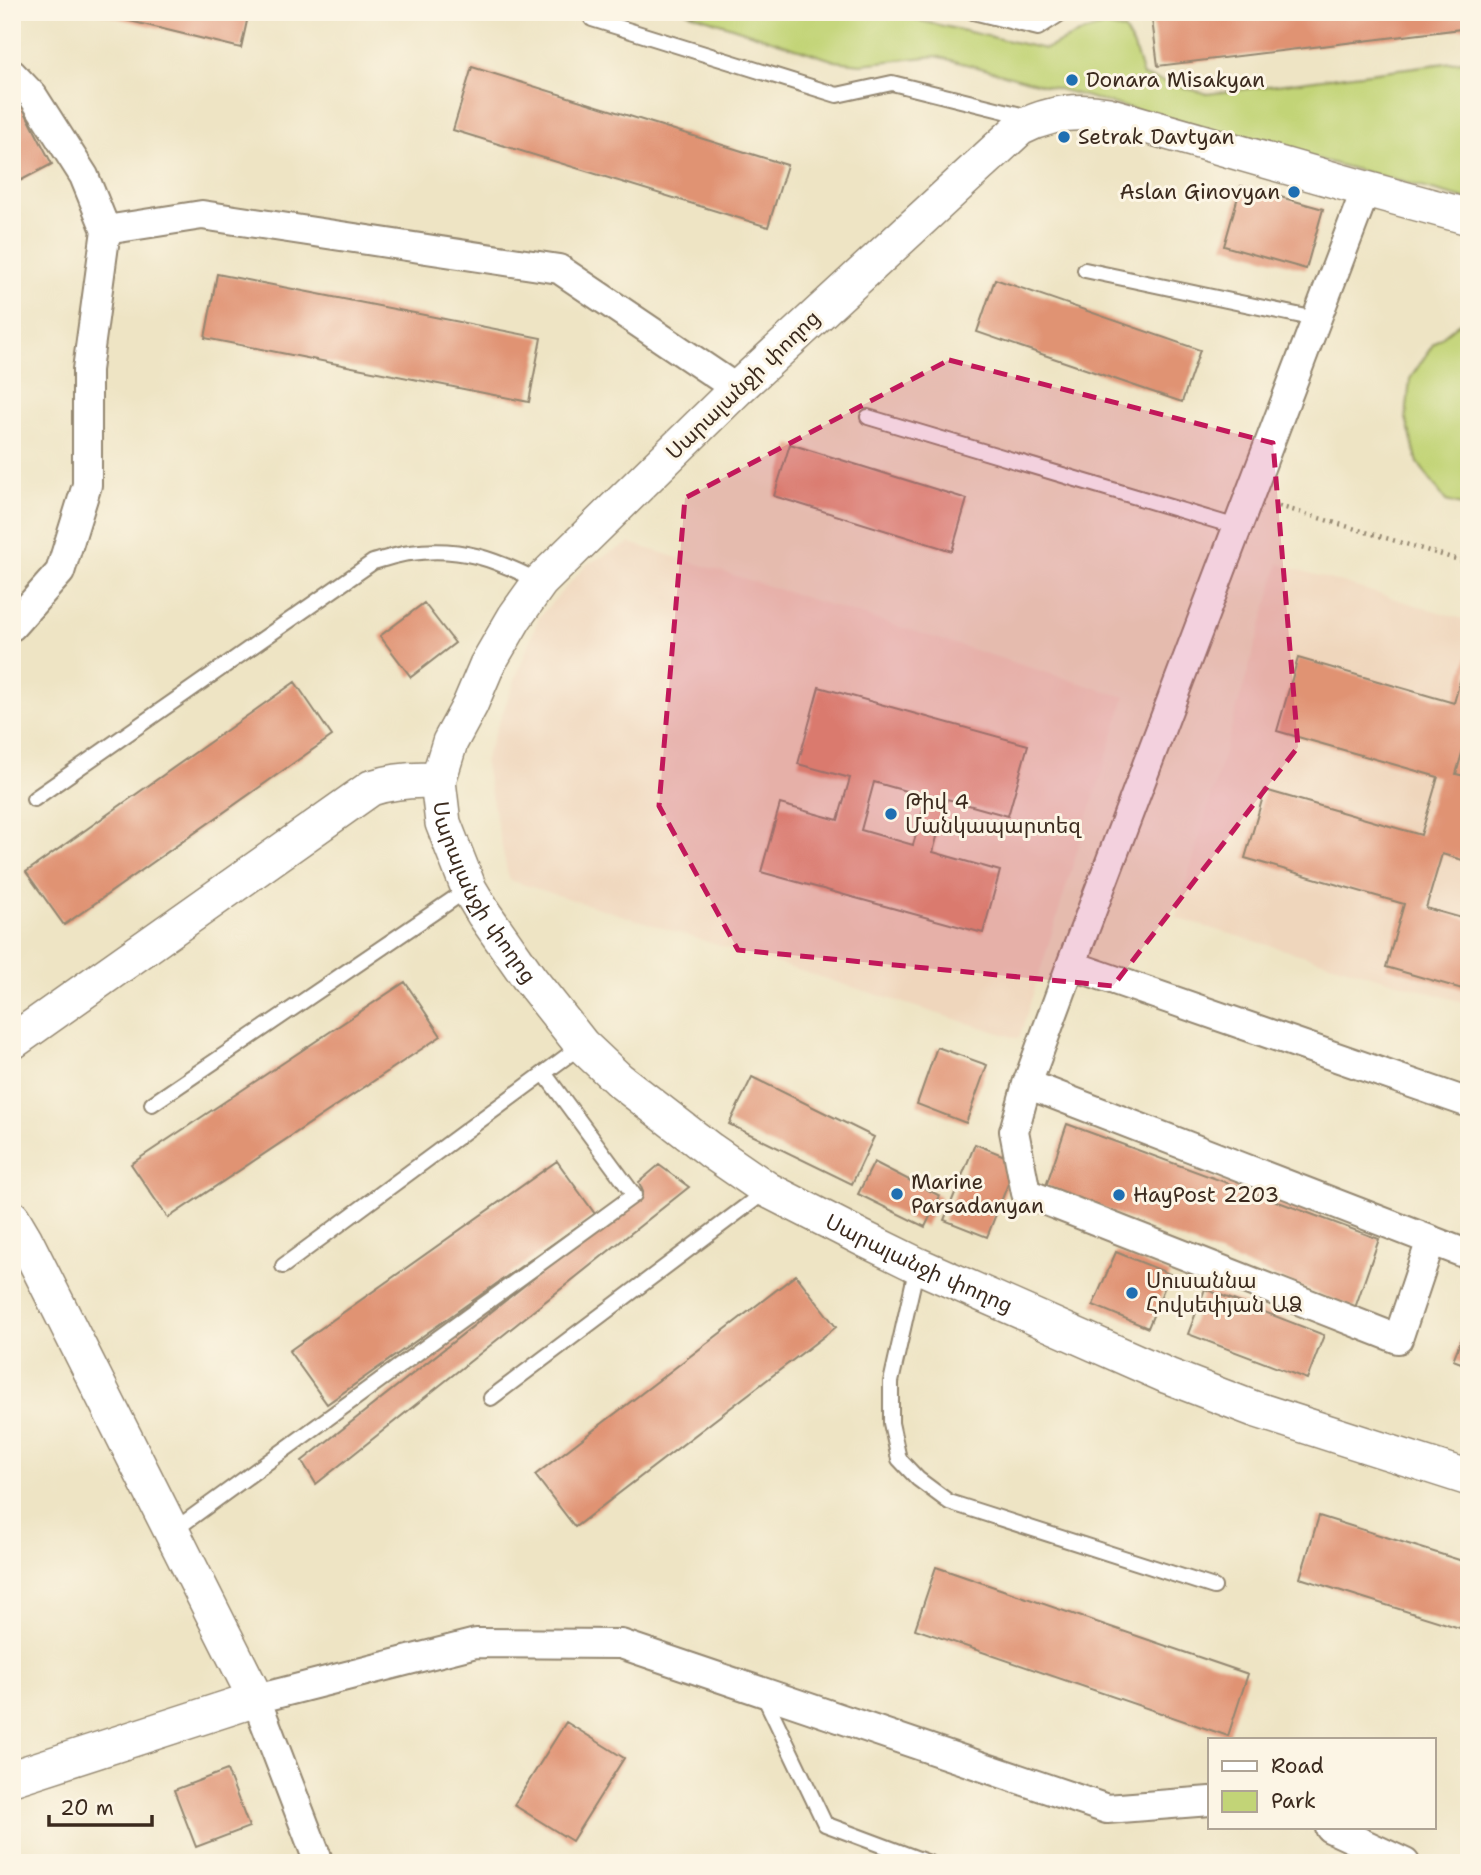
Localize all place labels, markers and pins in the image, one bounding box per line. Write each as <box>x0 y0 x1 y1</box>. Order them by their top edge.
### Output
place label: Donara Misakyan <box>1086 66 1265 94</box>
marker: Donara Misakyan <box>1064 72 1080 88</box>
place label: Setrak Davtyan <box>1078 123 1234 151</box>
marker: Setrak Davtyan <box>1056 129 1072 145</box>
place label: Aslan Ginovyan <box>1119 178 1280 206</box>
marker: Aslan Ginovyan <box>1286 184 1302 200</box>
place label: Թիվ 4 Մանկապարտեզ <box>905 788 1082 840</box>
marker: Թիվ 4 Մանկապարտեզ <box>883 806 899 822</box>
place label: Marine Parsadanyan <box>911 1168 1044 1220</box>
place label: HayPost 2203 <box>1133 1181 1279 1209</box>
marker: Marine Parsadanyan <box>889 1186 905 1202</box>
marker: HayPost 2203 <box>1111 1187 1127 1203</box>
place label: Սուսաննա Հովսեփյան ԱՁ <box>1146 1267 1303 1319</box>
marker: Սուսաննա Հովսեփյան ԱՁ <box>1124 1285 1140 1301</box>

